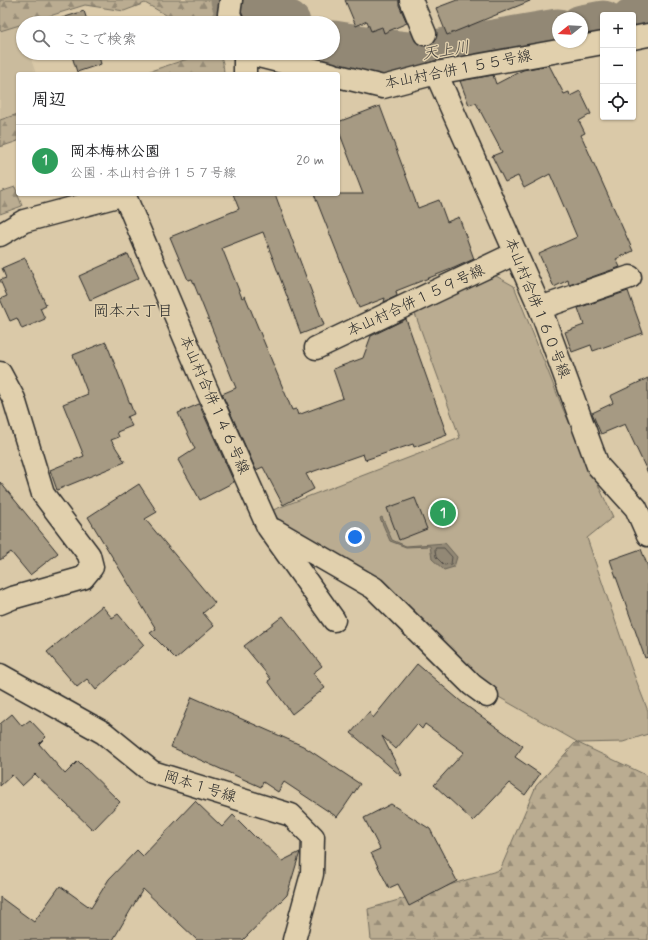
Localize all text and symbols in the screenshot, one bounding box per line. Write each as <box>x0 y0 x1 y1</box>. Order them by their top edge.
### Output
north arrow <box>552 12 588 48</box>
map controls <box>600 12 636 120</box>
button: + <box>600 12 636 48</box>
search box <box>16 16 340 60</box>
icon: search <box>30 27 52 49</box>
text: ここで検索 <box>62 30 137 50</box>
water label: 天上川 <box>421 37 471 65</box>
street label: 本山村合併１５５号線 <box>382 46 534 94</box>
button: − <box>600 48 636 84</box>
button: locate <box>600 84 636 120</box>
text: 周辺 <box>32 89 66 111</box>
text: 岡本梅林公園 <box>70 142 160 162</box>
text: 1 <box>42 152 48 169</box>
text: 20 m <box>296 152 324 169</box>
text: 公園 · 本山村合併１５７号線 <box>70 165 236 182</box>
street label: 本山村合併１６０号線 <box>500 235 574 381</box>
street label: 本山村合併１５９号線 <box>344 260 488 342</box>
district label: 岡本六丁目 <box>93 301 173 322</box>
street label: 本山村合併１４６号線 <box>174 332 254 478</box>
pin: 1 <box>430 498 456 528</box>
your location <box>345 527 365 547</box>
street label: 岡本１号線 <box>161 766 239 808</box>

